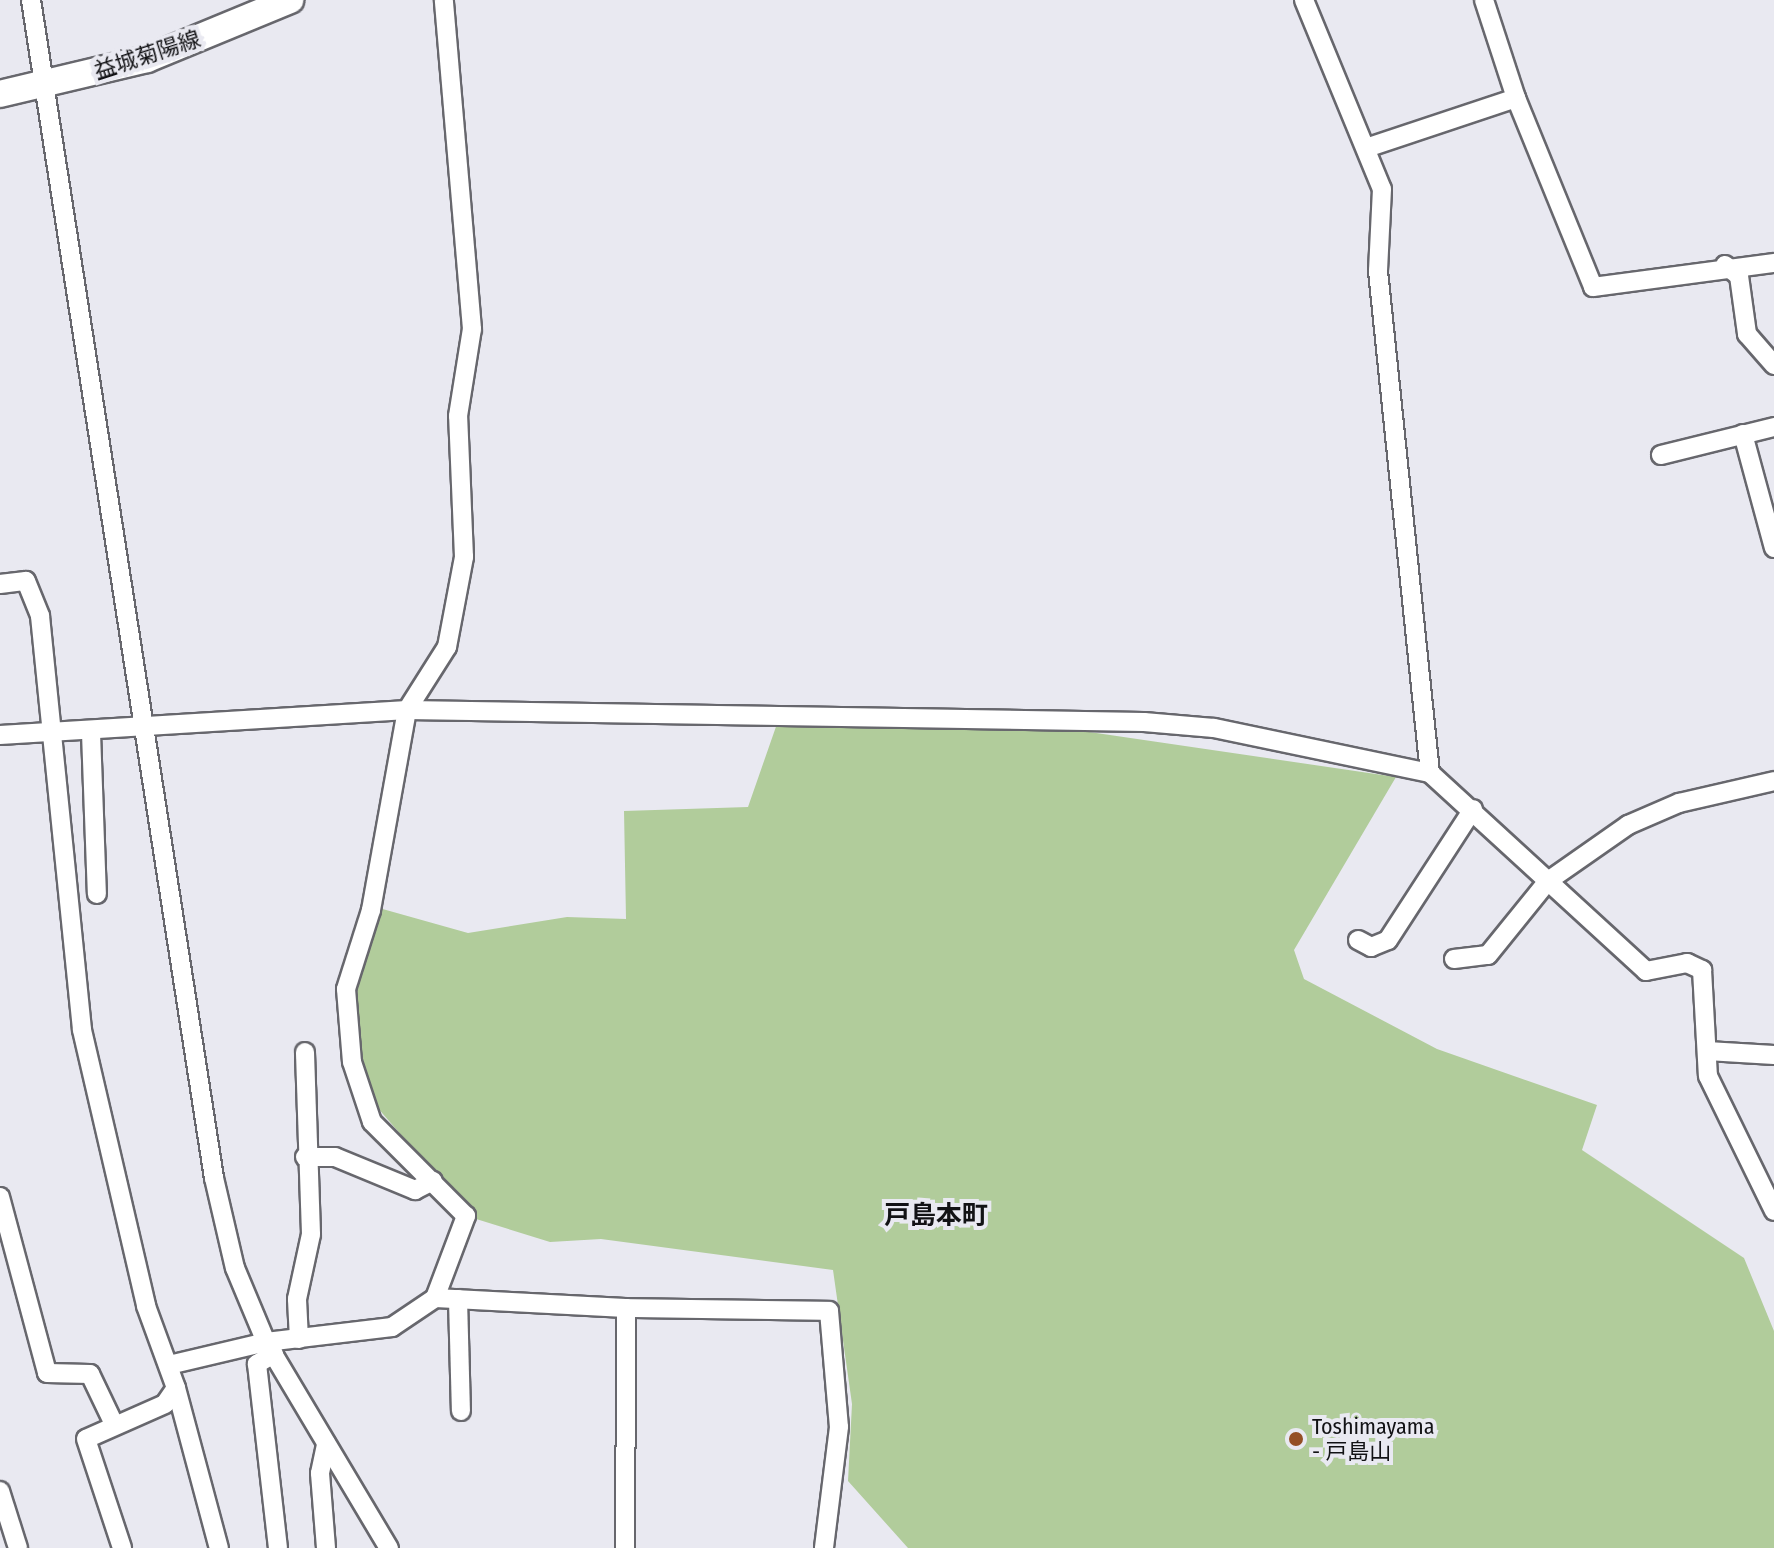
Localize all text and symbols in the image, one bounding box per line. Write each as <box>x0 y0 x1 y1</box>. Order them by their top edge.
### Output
street label: 益城菊陽線 <box>91 25 203 85</box>
district label: 戸島本町 <box>884 1200 988 1232</box>
place label: Toshimayama - 戸島山 <box>1312 1413 1434 1464</box>
marker: Toshimayama - 戸島山 <box>1287 1430 1305 1448</box>

